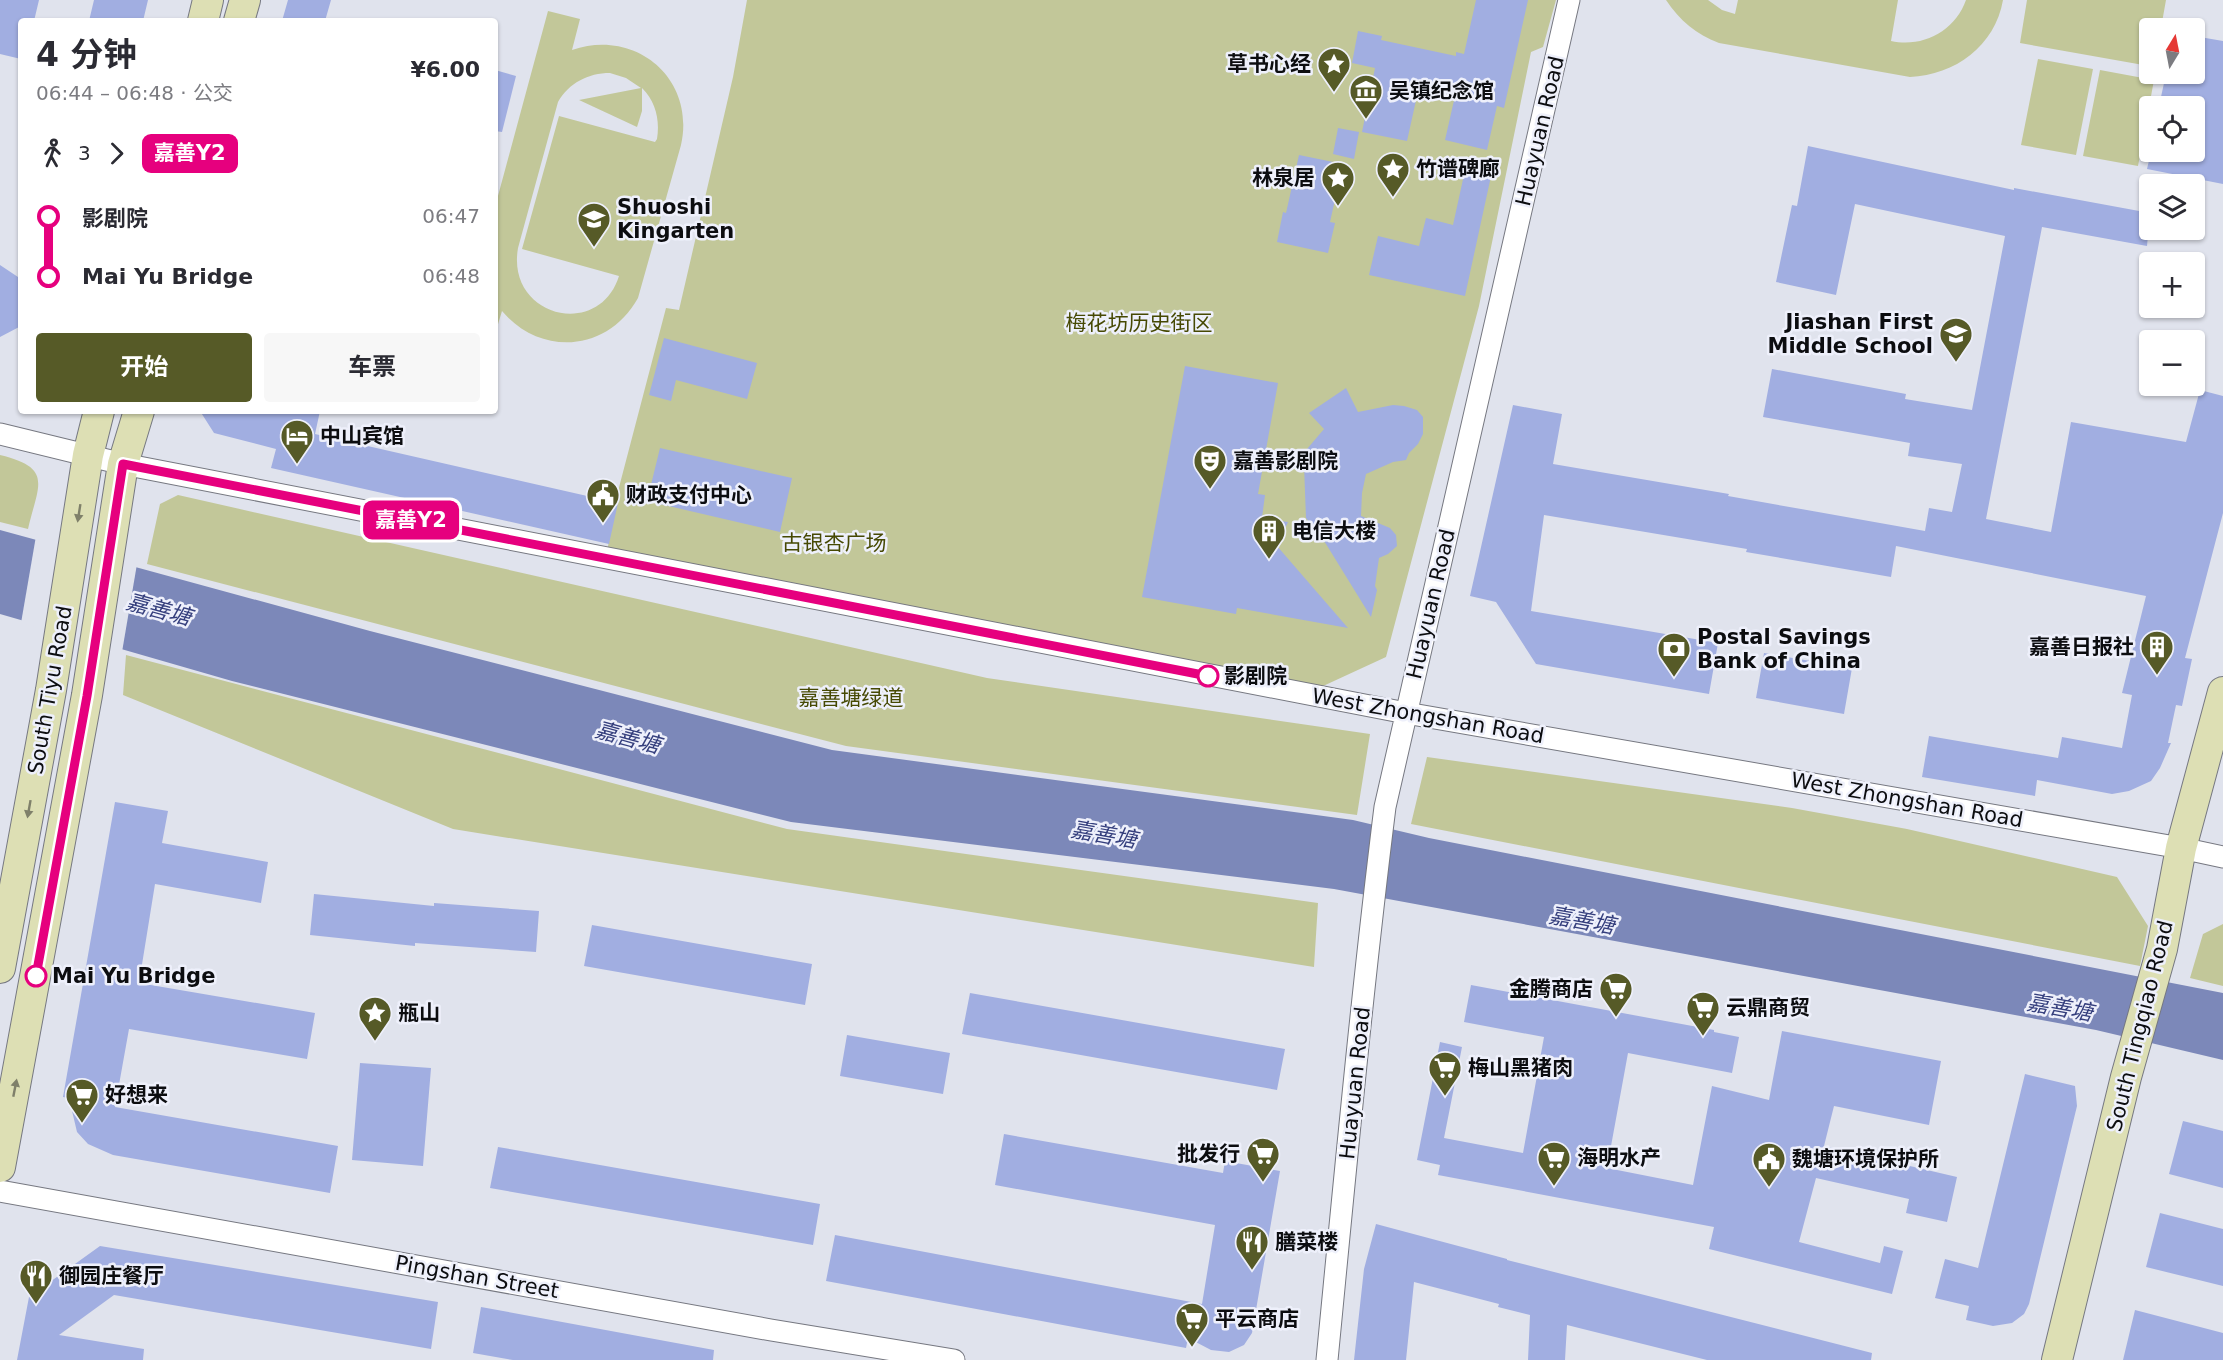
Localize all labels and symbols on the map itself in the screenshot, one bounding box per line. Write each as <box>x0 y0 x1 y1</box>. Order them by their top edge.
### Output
north arrow <box>2139 18 2205 84</box>
place icon: 草书心经 <box>1316 46 1352 93</box>
place label: 草书心经 <box>1227 52 1311 76</box>
street label: Huayuan Road <box>1511 54 1569 208</box>
museum icon: 吴镇纪念馆 <box>1348 73 1384 120</box>
place label: 吴镇纪念馆 <box>1389 79 1494 103</box>
place icon: 竹谱碑廊 <box>1375 151 1411 198</box>
place label: 竹谱碑廊 <box>1416 157 1500 181</box>
place icon: 林泉居 <box>1320 160 1356 207</box>
place label: 林泉居 <box>1252 166 1315 190</box>
place label: Shuoshi Kingarten <box>617 195 734 243</box>
school or university icon: Shuoshi Kingarten <box>576 201 612 248</box>
place label: Jiashan First Middle School <box>1768 310 1933 358</box>
park label: 梅花坊历史街区 <box>1066 311 1213 335</box>
school or university icon: Jiashan First Middle School <box>1938 316 1974 363</box>
hotel icon: 中山宾馆 <box>279 418 315 465</box>
place label: 中山宾馆 <box>320 424 404 448</box>
theatre icon: 嘉善影剧院 <box>1192 443 1228 490</box>
place label: 嘉善影剧院 <box>1233 449 1338 473</box>
public building icon: 财政支付中心 <box>585 477 621 524</box>
place label: 财政支付中心 <box>626 483 752 507</box>
line badge: 嘉善Y2 <box>369 500 453 540</box>
one-way arrow <box>74 503 83 522</box>
building icon: 电信大楼 <box>1251 513 1287 560</box>
place label: 电信大楼 <box>1292 519 1376 543</box>
street label: Huayuan Road <box>1402 527 1460 681</box>
park label: 古银杏广场 <box>782 531 887 555</box>
water label: 嘉善塘 <box>124 589 198 631</box>
street label: South Tiyu Road <box>23 604 77 776</box>
place label: Postal Savings Bank of China <box>1697 625 1871 673</box>
building icon: 嘉善日报社 <box>2139 629 2175 676</box>
bank icon: Postal Savings Bank of China <box>1656 631 1692 678</box>
place label: 嘉善日报社 <box>2029 635 2134 659</box>
place label: 影剧院 <box>1224 664 1287 688</box>
marker: 影剧院 <box>1197 665 1219 687</box>
street label: West Zhongshan Road <box>1310 684 1546 748</box>
park label: 嘉善塘绿道 <box>799 686 904 710</box>
water label: 嘉善塘 <box>593 717 667 759</box>
street label: West Zhongshan Road <box>1789 768 2025 832</box>
one-way arrow <box>24 800 33 819</box>
water label: 嘉善塘 <box>1069 816 1143 853</box>
water label: 嘉善塘 <box>1547 902 1621 939</box>
street label: South Tingqiao Road <box>2102 918 2178 1134</box>
place label: Mai Yu Bridge <box>52 964 215 988</box>
marker: Mai Yu Bridge <box>25 965 47 987</box>
supermarket icon: 金腾商店 <box>1598 971 1634 1018</box>
place label: 金腾商店 <box>1509 977 1593 1001</box>
water label: 嘉善塘 <box>2025 989 2099 1026</box>
supermarket icon: 云鼎商贸 <box>1685 990 1721 1037</box>
place icon: 瓶山 <box>357 995 393 1042</box>
place label: 云鼎商贸 <box>1726 996 1810 1020</box>
place label: 瓶山 <box>398 1001 440 1025</box>
street label: Huayuan Road <box>1335 1006 1375 1160</box>
supermarket icon: 梅山黑猪肉 <box>1427 1050 1463 1097</box>
place label: 梅山黑猪肉 <box>1468 1056 1573 1080</box>
supermarket icon: 好想来 <box>64 1077 100 1124</box>
one-way arrow <box>11 1079 20 1098</box>
place label: 好想来 <box>105 1083 168 1107</box>
supermarket icon: 批发行 <box>1245 1136 1281 1183</box>
supermarket icon: 海明水产 <box>1536 1140 1572 1187</box>
public building icon: 魏塘环境保护所 <box>1751 1141 1787 1188</box>
place label: 批发行 <box>1177 1142 1240 1166</box>
place label: 海明水产 <box>1577 1146 1661 1170</box>
place label: 魏塘环境保护所 <box>1792 1147 1939 1171</box>
restaurant icon: 膳菜楼 <box>1234 1224 1270 1271</box>
place label: 膳菜楼 <box>1275 1230 1338 1254</box>
street label: Pingshan Street <box>393 1251 561 1303</box>
restaurant icon: 御园庄餐厅 <box>18 1258 54 1305</box>
place label: 御园庄餐厅 <box>59 1264 164 1288</box>
supermarket icon: 平云商店 <box>1174 1301 1210 1348</box>
place label: 平云商店 <box>1215 1307 1299 1331</box>

